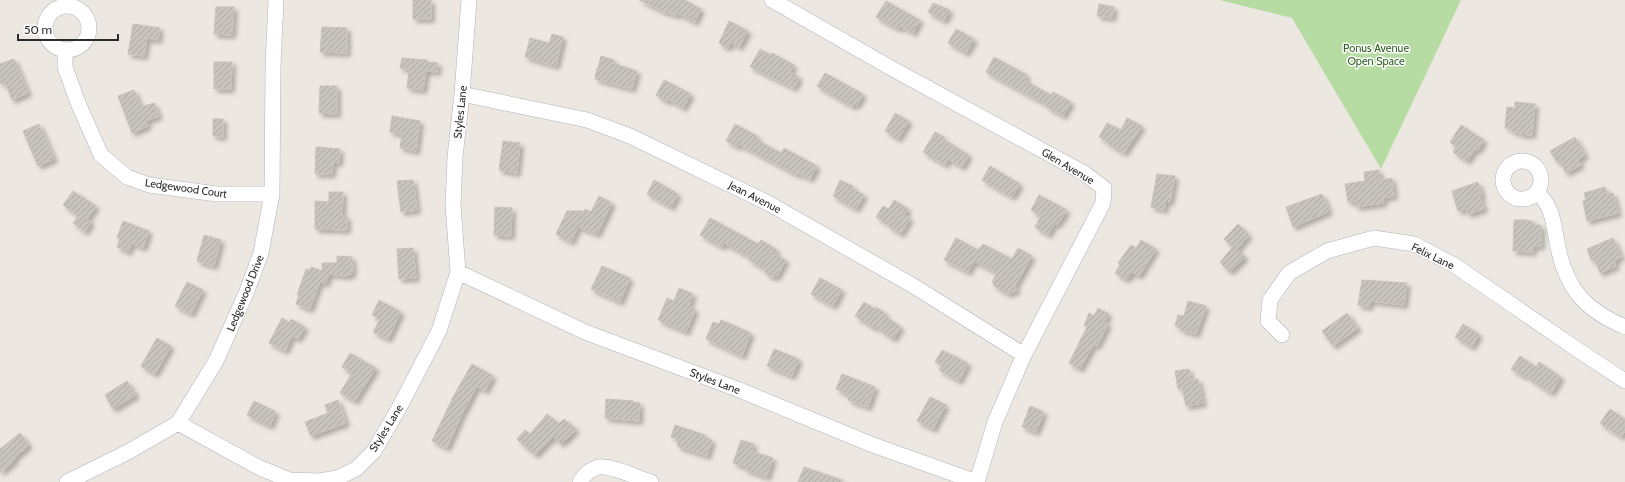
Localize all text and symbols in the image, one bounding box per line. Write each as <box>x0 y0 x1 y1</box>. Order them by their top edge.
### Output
scale bar <box>18 16 118 42</box>
text: 50 m <box>24 22 52 37</box>
park label: Ponus Avenue Open Space <box>1343 41 1409 68</box>
street label: Styles Lane <box>450 84 470 139</box>
street label: Glen Avenue <box>1039 145 1097 187</box>
street label: Ledgewood Court <box>144 175 228 201</box>
street label: Jean Avenue <box>726 177 784 216</box>
street label: Felix Lane <box>1409 240 1457 273</box>
street label: Ledgewood Drive <box>223 252 267 333</box>
street label: Styles Lane <box>688 365 743 397</box>
street label: Styles Lane <box>366 401 406 454</box>

